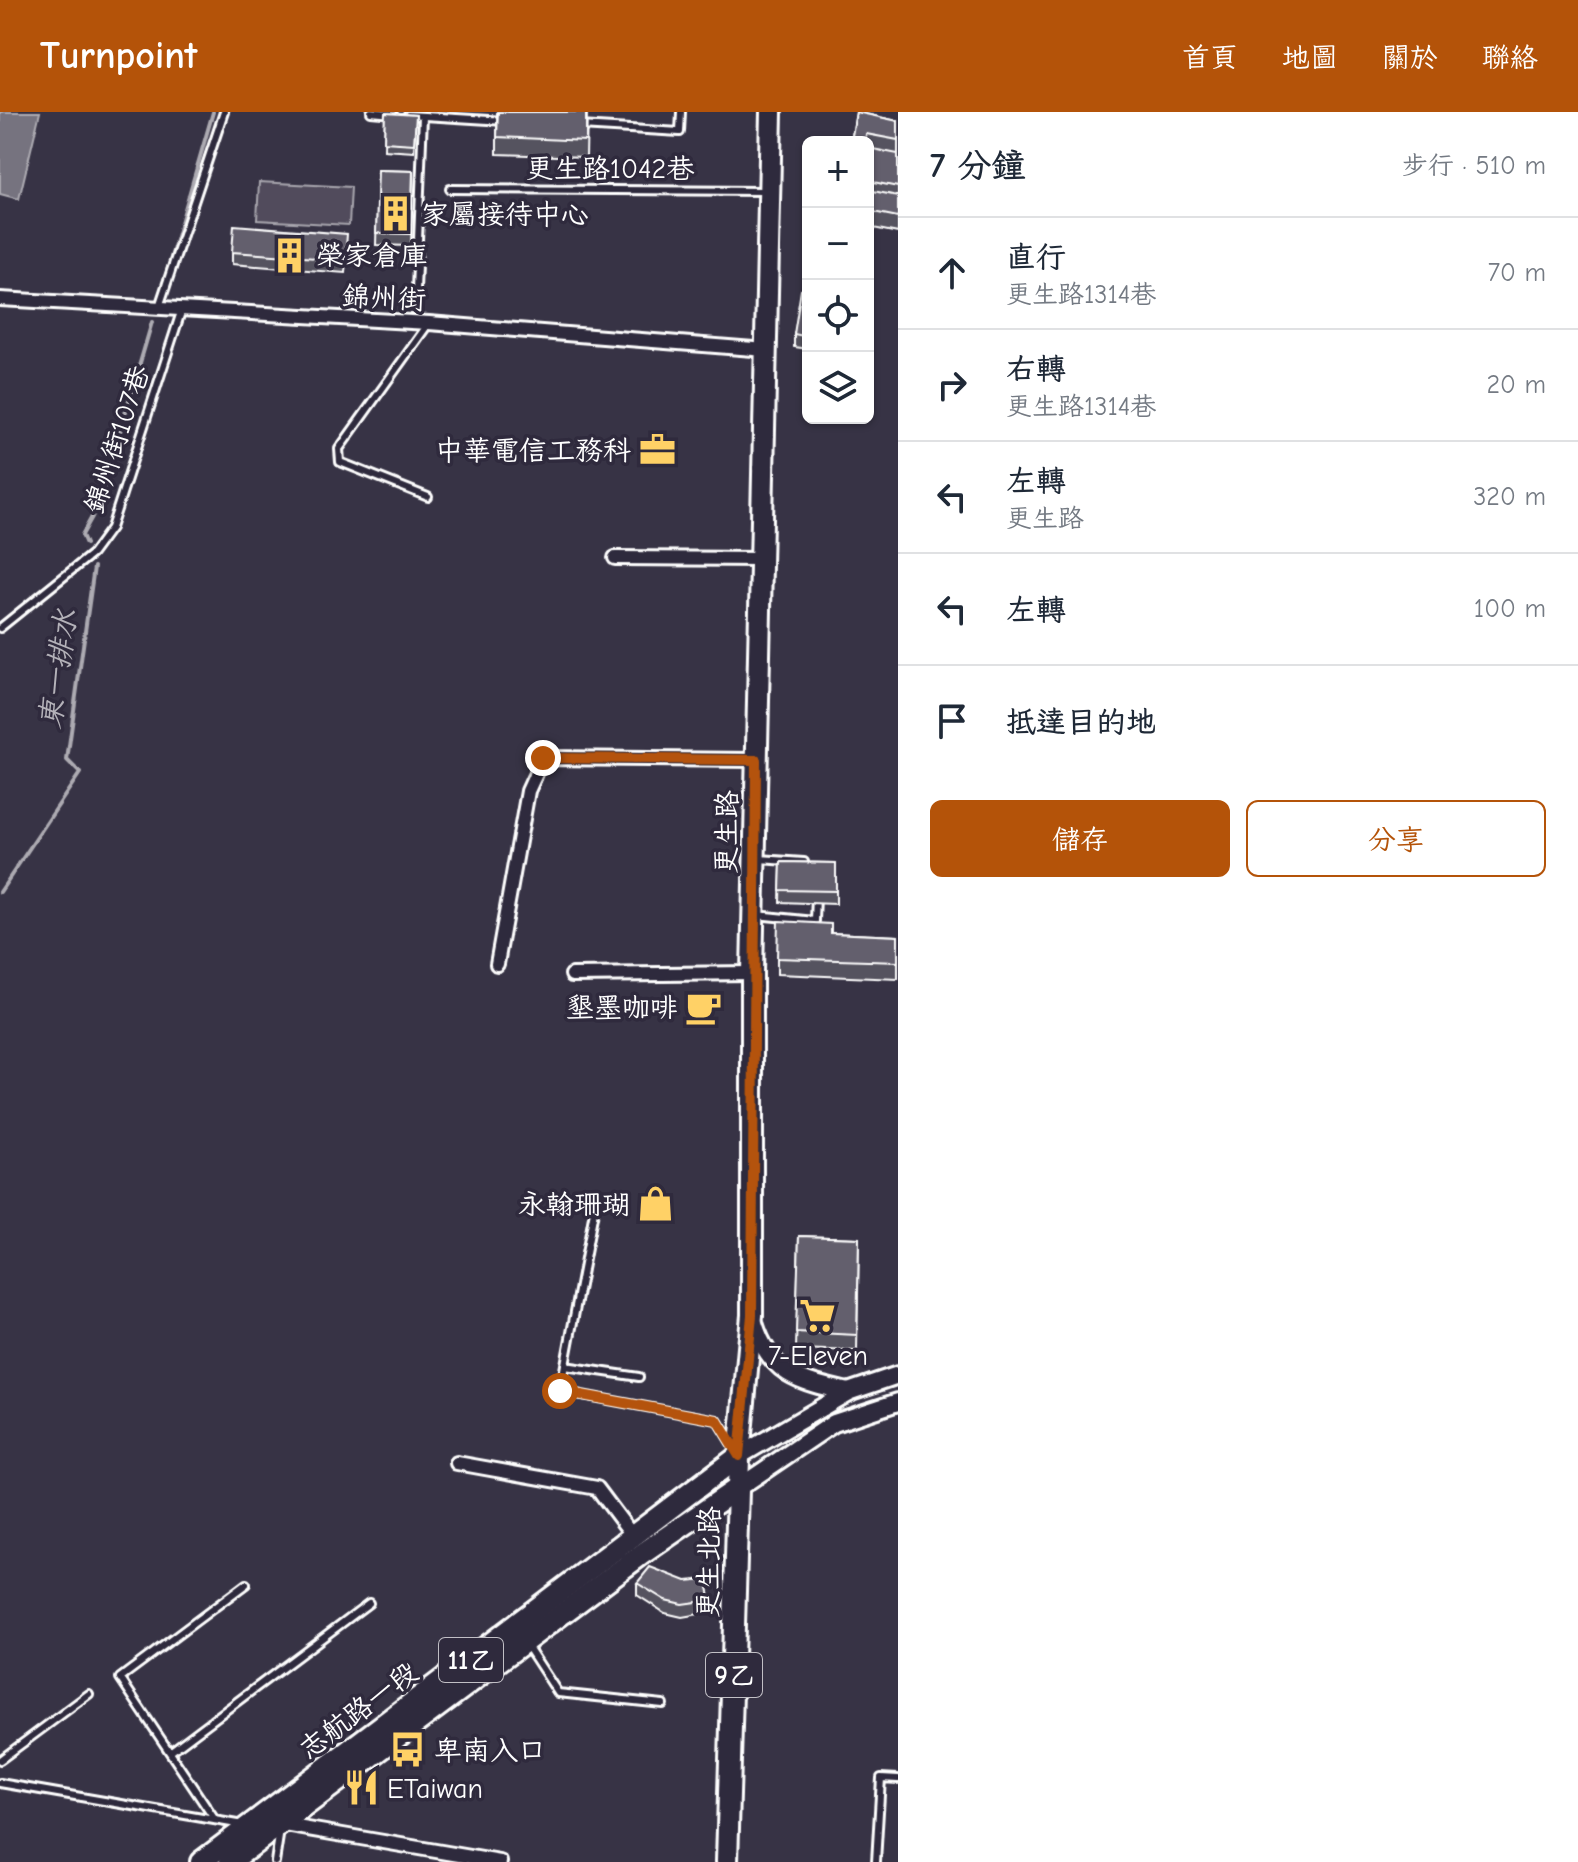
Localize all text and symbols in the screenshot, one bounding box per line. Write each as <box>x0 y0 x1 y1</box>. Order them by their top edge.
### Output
text: Turnpoint <box>40 34 197 78</box>
text: 首頁 <box>1182 42 1238 74</box>
text: 地圖 <box>1282 42 1338 74</box>
text: 關於 <box>1382 42 1438 74</box>
text: 聯絡 <box>1482 42 1538 74</box>
map controls <box>802 136 874 424</box>
button: + <box>802 136 874 208</box>
text: 7 分鐘 <box>930 146 1025 186</box>
text: 步行 · 510 m <box>1402 151 1546 181</box>
street label: 更生路1042巷 <box>526 153 695 185</box>
building icon: 家屬接待中心 <box>376 195 414 233</box>
place label: 家屬接待中心 <box>421 199 589 231</box>
button: − <box>802 208 874 280</box>
building icon: 榮家倉庫 <box>271 236 309 274</box>
place label: 榮家倉庫 <box>316 240 428 272</box>
text: 直行 <box>1006 240 1066 275</box>
icon: ahead <box>930 251 974 295</box>
text: 70 m <box>1488 258 1546 288</box>
street label: 錦州街 <box>341 280 427 316</box>
button: locate <box>802 280 874 352</box>
text: 更生路1314巷 <box>1006 280 1156 310</box>
button: layers <box>802 352 874 424</box>
text: 右轉 <box>1006 352 1066 387</box>
street label: 錦州街107巷 <box>78 360 156 517</box>
icon: right <box>930 363 974 407</box>
text: 20 m <box>1486 370 1546 400</box>
text: 更生路1314巷 <box>1006 392 1156 422</box>
office icon: 中華電信工務科 <box>638 431 676 469</box>
place label: 中華電信工務科 <box>435 435 631 467</box>
text: 左轉 <box>1006 464 1066 499</box>
icon: left <box>930 475 974 519</box>
text: 320 m <box>1473 482 1546 512</box>
text: 更生路 <box>1006 504 1084 534</box>
icon: left <box>930 587 974 631</box>
text: 左轉 <box>1006 593 1066 628</box>
text: 100 m <box>1474 594 1546 624</box>
water label: 東一排水 <box>33 606 84 731</box>
icon: arrive <box>930 699 974 743</box>
text: 抵達目的地 <box>1006 705 1156 740</box>
route end <box>525 740 561 776</box>
street label: 更生路 <box>710 790 744 874</box>
button: 儲存 <box>930 800 1230 877</box>
button: 分享 <box>1246 800 1546 877</box>
cafe icon: 墾墨咖啡 <box>685 988 723 1026</box>
place label: 墾墨咖啡 <box>566 992 678 1024</box>
shop icon: 永翰珊瑚 <box>637 1185 675 1223</box>
place label: 永翰珊瑚 <box>518 1189 630 1221</box>
supermarket icon: 7-Eleven <box>799 1296 837 1334</box>
place label: 7-Eleven <box>768 1340 868 1372</box>
route start <box>542 1373 578 1409</box>
street label: 更生北路 <box>692 1506 726 1618</box>
road number: 11乙 <box>439 1638 503 1682</box>
road number: 9乙 <box>706 1653 762 1697</box>
street label: 志航路一段 <box>293 1656 424 1766</box>
bus stop icon: 卑南入口 <box>389 1731 427 1769</box>
place label: 卑南入口 <box>434 1735 546 1767</box>
restaurant icon: ETaiwan <box>342 1769 380 1807</box>
place label: ETaiwan <box>387 1773 483 1805</box>

